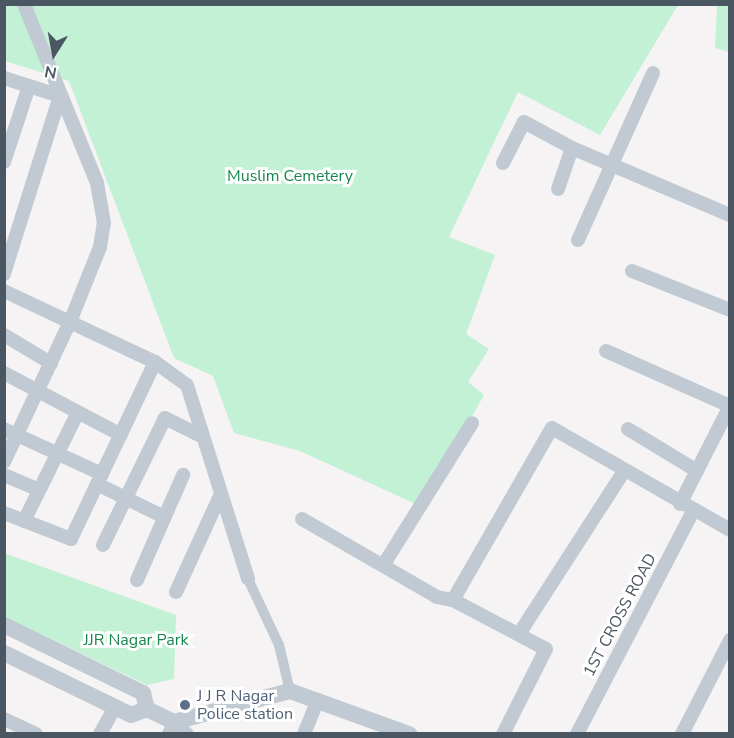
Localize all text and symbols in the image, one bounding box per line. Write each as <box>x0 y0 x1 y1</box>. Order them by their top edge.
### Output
north arrow <box>24 24 84 84</box>
text: N <box>43 60 59 84</box>
park label: Muslim Cemetery <box>227 166 353 186</box>
street label: 1ST CROSS ROAD <box>579 550 661 680</box>
park label: JJR Nagar Park <box>84 630 188 650</box>
place label: J J R Nagar Police station <box>197 686 293 724</box>
marker: J J R Nagar Police station <box>178 698 192 712</box>

